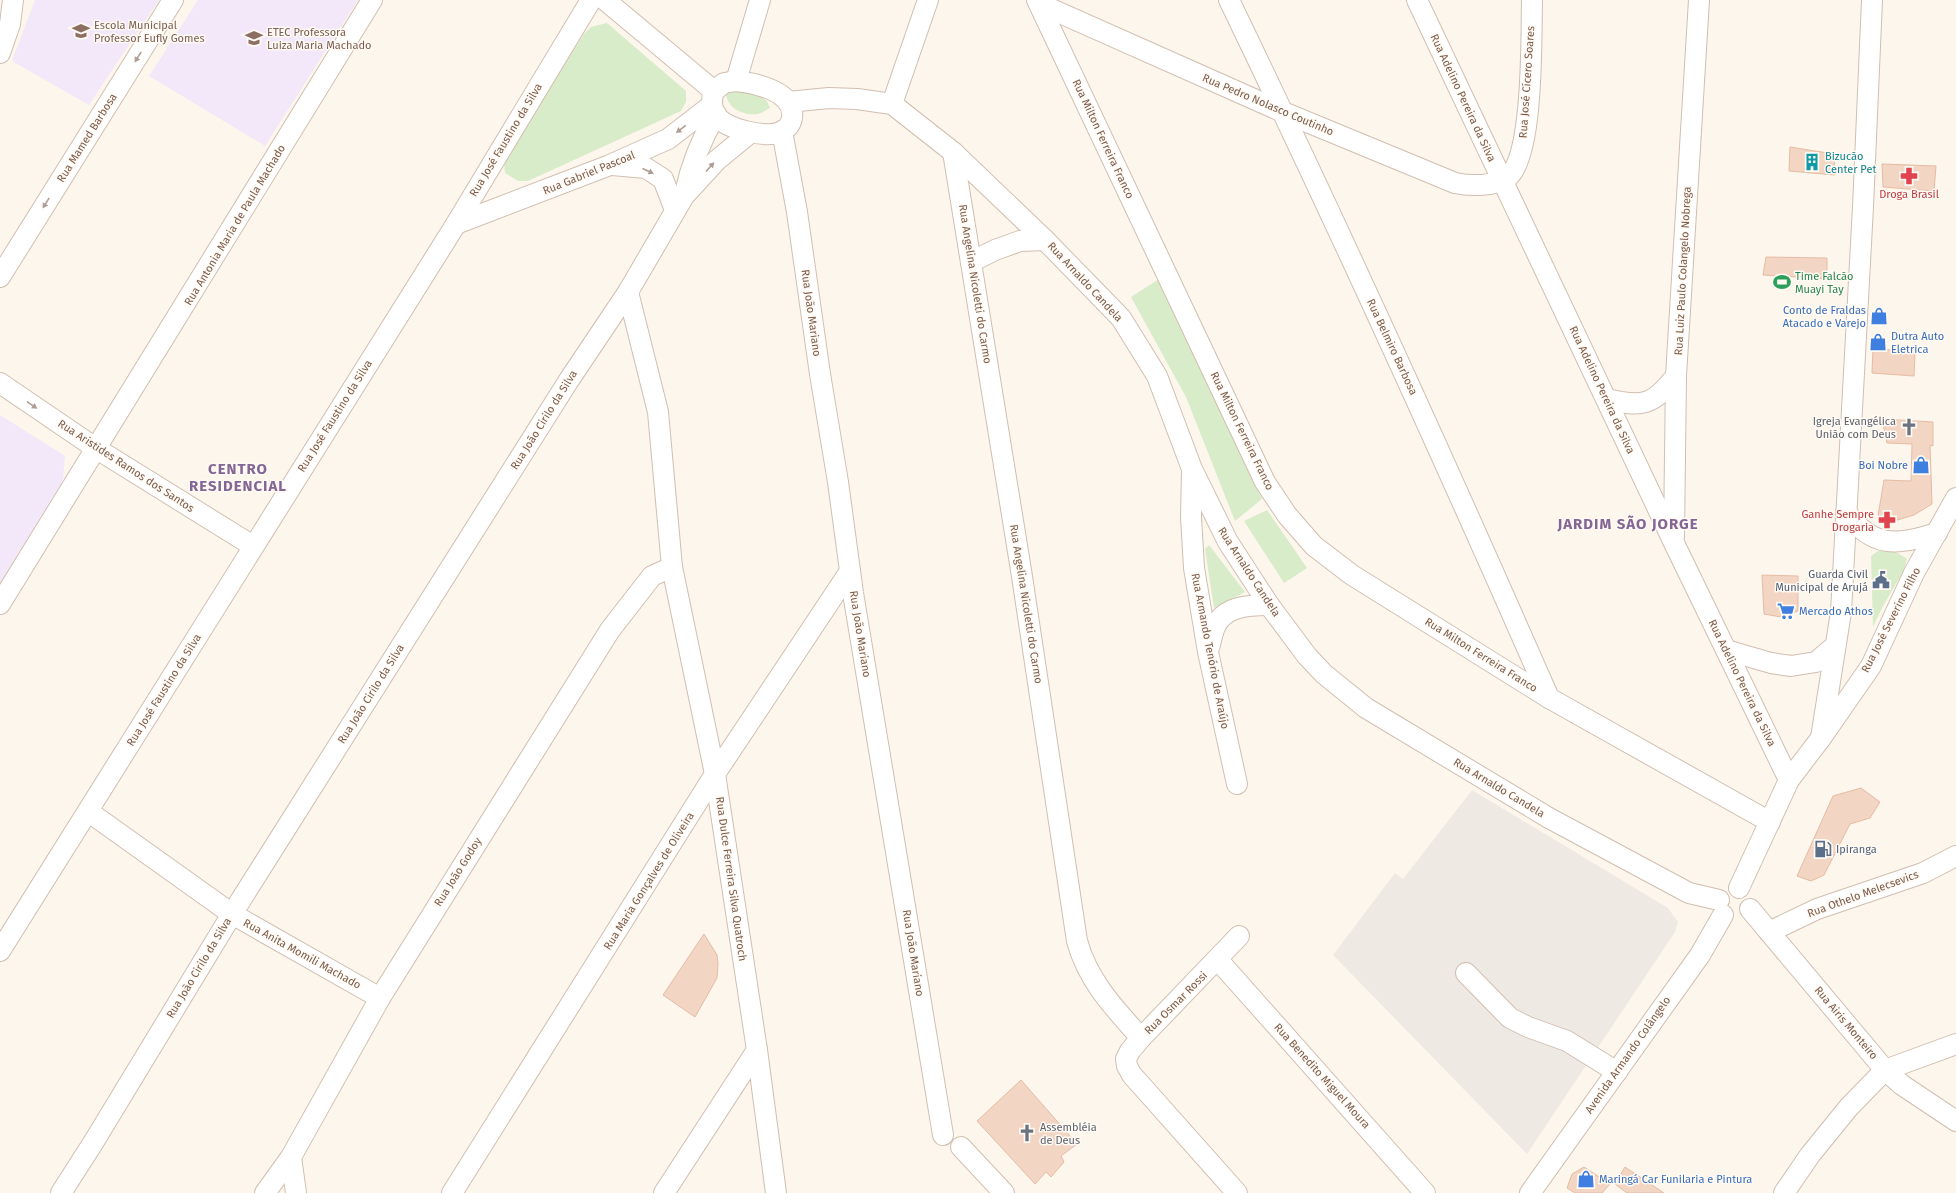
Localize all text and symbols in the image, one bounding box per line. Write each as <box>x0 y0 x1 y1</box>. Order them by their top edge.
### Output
place label: Escola Municipal Professor Eufly Gomes <box>94 19 205 45</box>
school or university icon: Escola Municipal Professor Eufly Gomes <box>71 21 91 41</box>
street label: Rua José Cícero Soares <box>1517 25 1537 139</box>
place label: ETEC Professora Luiza Maria Machado <box>267 26 371 52</box>
school or university icon: ETEC Professora Luiza Maria Machado <box>244 28 264 48</box>
street label: Rua Adelino Pereira da Silva <box>1428 32 1498 164</box>
one-way arrow <box>134 51 141 63</box>
street label: Rua Pedro Nolasco Coutinho <box>1200 71 1336 139</box>
street label: Rua Milton Ferreira Franco <box>1070 77 1136 201</box>
street label: Rua José Faustino da Silva <box>467 81 545 199</box>
street label: Rua Mamed Barbosa <box>54 91 120 185</box>
one-way arrow <box>676 125 687 133</box>
street label: Rua Antonia Maria de Paula Machado <box>182 142 288 308</box>
street label: Rua Gabriel Pascoal <box>541 149 637 197</box>
place label: Bizucão Center Pet <box>1825 150 1876 176</box>
building icon: Bizucão Center Pet <box>1802 152 1822 172</box>
one-way arrow <box>705 162 715 172</box>
pharmacy icon: Droga Brasil <box>1899 166 1919 186</box>
one-way arrow <box>642 167 654 174</box>
street label: Rua Luiz Paulo Colangelo Nobrega <box>1672 186 1694 356</box>
place label: Droga Brasil <box>1879 188 1939 201</box>
one-way arrow <box>43 197 50 209</box>
street label: Rua Angelina Nicoletti do Carmo <box>956 203 994 365</box>
street label: Rua Arnaldo Candela <box>1045 239 1125 325</box>
street label: Rua João Mariano <box>798 269 824 357</box>
place label: Time Falcão Muayi Tay <box>1795 270 1853 296</box>
sports icon: Time Falcão Muayi Tay <box>1772 272 1792 292</box>
street label: Rua Belmiro Barbosa <box>1364 297 1420 397</box>
place label: Conto de Fraldas Atacado e Varejo <box>1783 304 1866 330</box>
shop icon: Conto de Fraldas Atacado e Varejo <box>1869 306 1889 326</box>
street label: Rua Adelino Pereira da Silva <box>1567 324 1637 456</box>
place label: Dutra Auto Eletrica <box>1891 330 1944 356</box>
shop icon: Dutra Auto Eletrica <box>1868 332 1888 352</box>
street label: Rua José Faustino da Silva <box>295 358 375 474</box>
street label: Rua João Cirilo da Silva <box>508 368 580 472</box>
street label: Rua Milton Ferreira Franco <box>1208 370 1276 492</box>
one-way arrow <box>27 401 37 409</box>
place label: Igreja Evangélica União com Deus <box>1813 415 1896 441</box>
street label: Rua Aristides Ramos dos Santos <box>55 417 197 515</box>
church icon: Igreja Evangélica União com Deus <box>1899 417 1919 437</box>
shop icon: Boi Nobre <box>1911 455 1931 475</box>
place label: Boi Nobre <box>1858 459 1908 472</box>
district label: CENTRO RESIDENCIAL <box>189 460 287 495</box>
place label: Ganhe Sempre Drogaria <box>1801 508 1874 534</box>
pharmacy icon: Ganhe Sempre Drogaria <box>1877 510 1897 530</box>
district label: JARDIM SÃO JORGE <box>1556 515 1699 533</box>
street label: Rua Angelina Nicoletti do Carmo <box>1007 523 1045 685</box>
street label: Rua Arnaldo Candela <box>1215 525 1283 619</box>
street label: Rua José Severino Filho <box>1859 565 1923 675</box>
place label: Guarda Civil Municipal de Arujá <box>1775 568 1868 594</box>
public building icon: Guarda Civil Municipal de Arujá <box>1871 570 1891 590</box>
street label: Rua Armando Tenório de Araújo <box>1189 572 1231 730</box>
street label: Rua João Mariano <box>847 590 873 678</box>
supermarket icon: Mercado Athos <box>1776 601 1796 621</box>
place label: Mercado Athos <box>1799 605 1873 618</box>
street label: Rua Milton Ferreira Franco <box>1422 615 1540 695</box>
street label: Rua Adelino Pereira da Silva <box>1706 617 1778 749</box>
street label: Rua José Faustino da Silva <box>124 632 204 748</box>
street label: Rua João Cirilo da Silva <box>335 642 407 746</box>
street label: Rua Arnaldo Candela <box>1451 756 1547 820</box>
street label: Rua Dulce Ferreira Silva Quatroch <box>713 796 749 962</box>
street label: Rua Maria Gonçalves de Oliveira <box>601 810 697 952</box>
street label: Rua João Godoy <box>432 835 485 909</box>
fuel station icon: Ipiranga <box>1813 839 1833 859</box>
place label: Ipiranga <box>1836 843 1877 856</box>
street label: Rua Othelo Melecsevics <box>1806 868 1920 920</box>
street label: Rua João Mariano <box>900 909 926 997</box>
street label: Rua João Cirilo da Silva <box>164 915 234 1021</box>
street label: Rua Anita Momili Machado <box>241 916 363 992</box>
street label: Rua Osmar Rossi <box>1142 969 1210 1037</box>
street label: Rua Airis Monteiro <box>1812 984 1880 1062</box>
street label: Avenida Armando Colângelo <box>1582 994 1674 1116</box>
street label: Rua Benedito Miguel Moura <box>1271 1021 1373 1131</box>
place label: Assembléia de Deus <box>1040 1121 1097 1147</box>
church icon: Assembléia de Deus <box>1017 1123 1037 1143</box>
shop icon: Maringá Car Funilaria e Pintura <box>1576 1169 1596 1189</box>
place label: Maringá Car Funilaria e Pintura <box>1599 1173 1752 1186</box>

